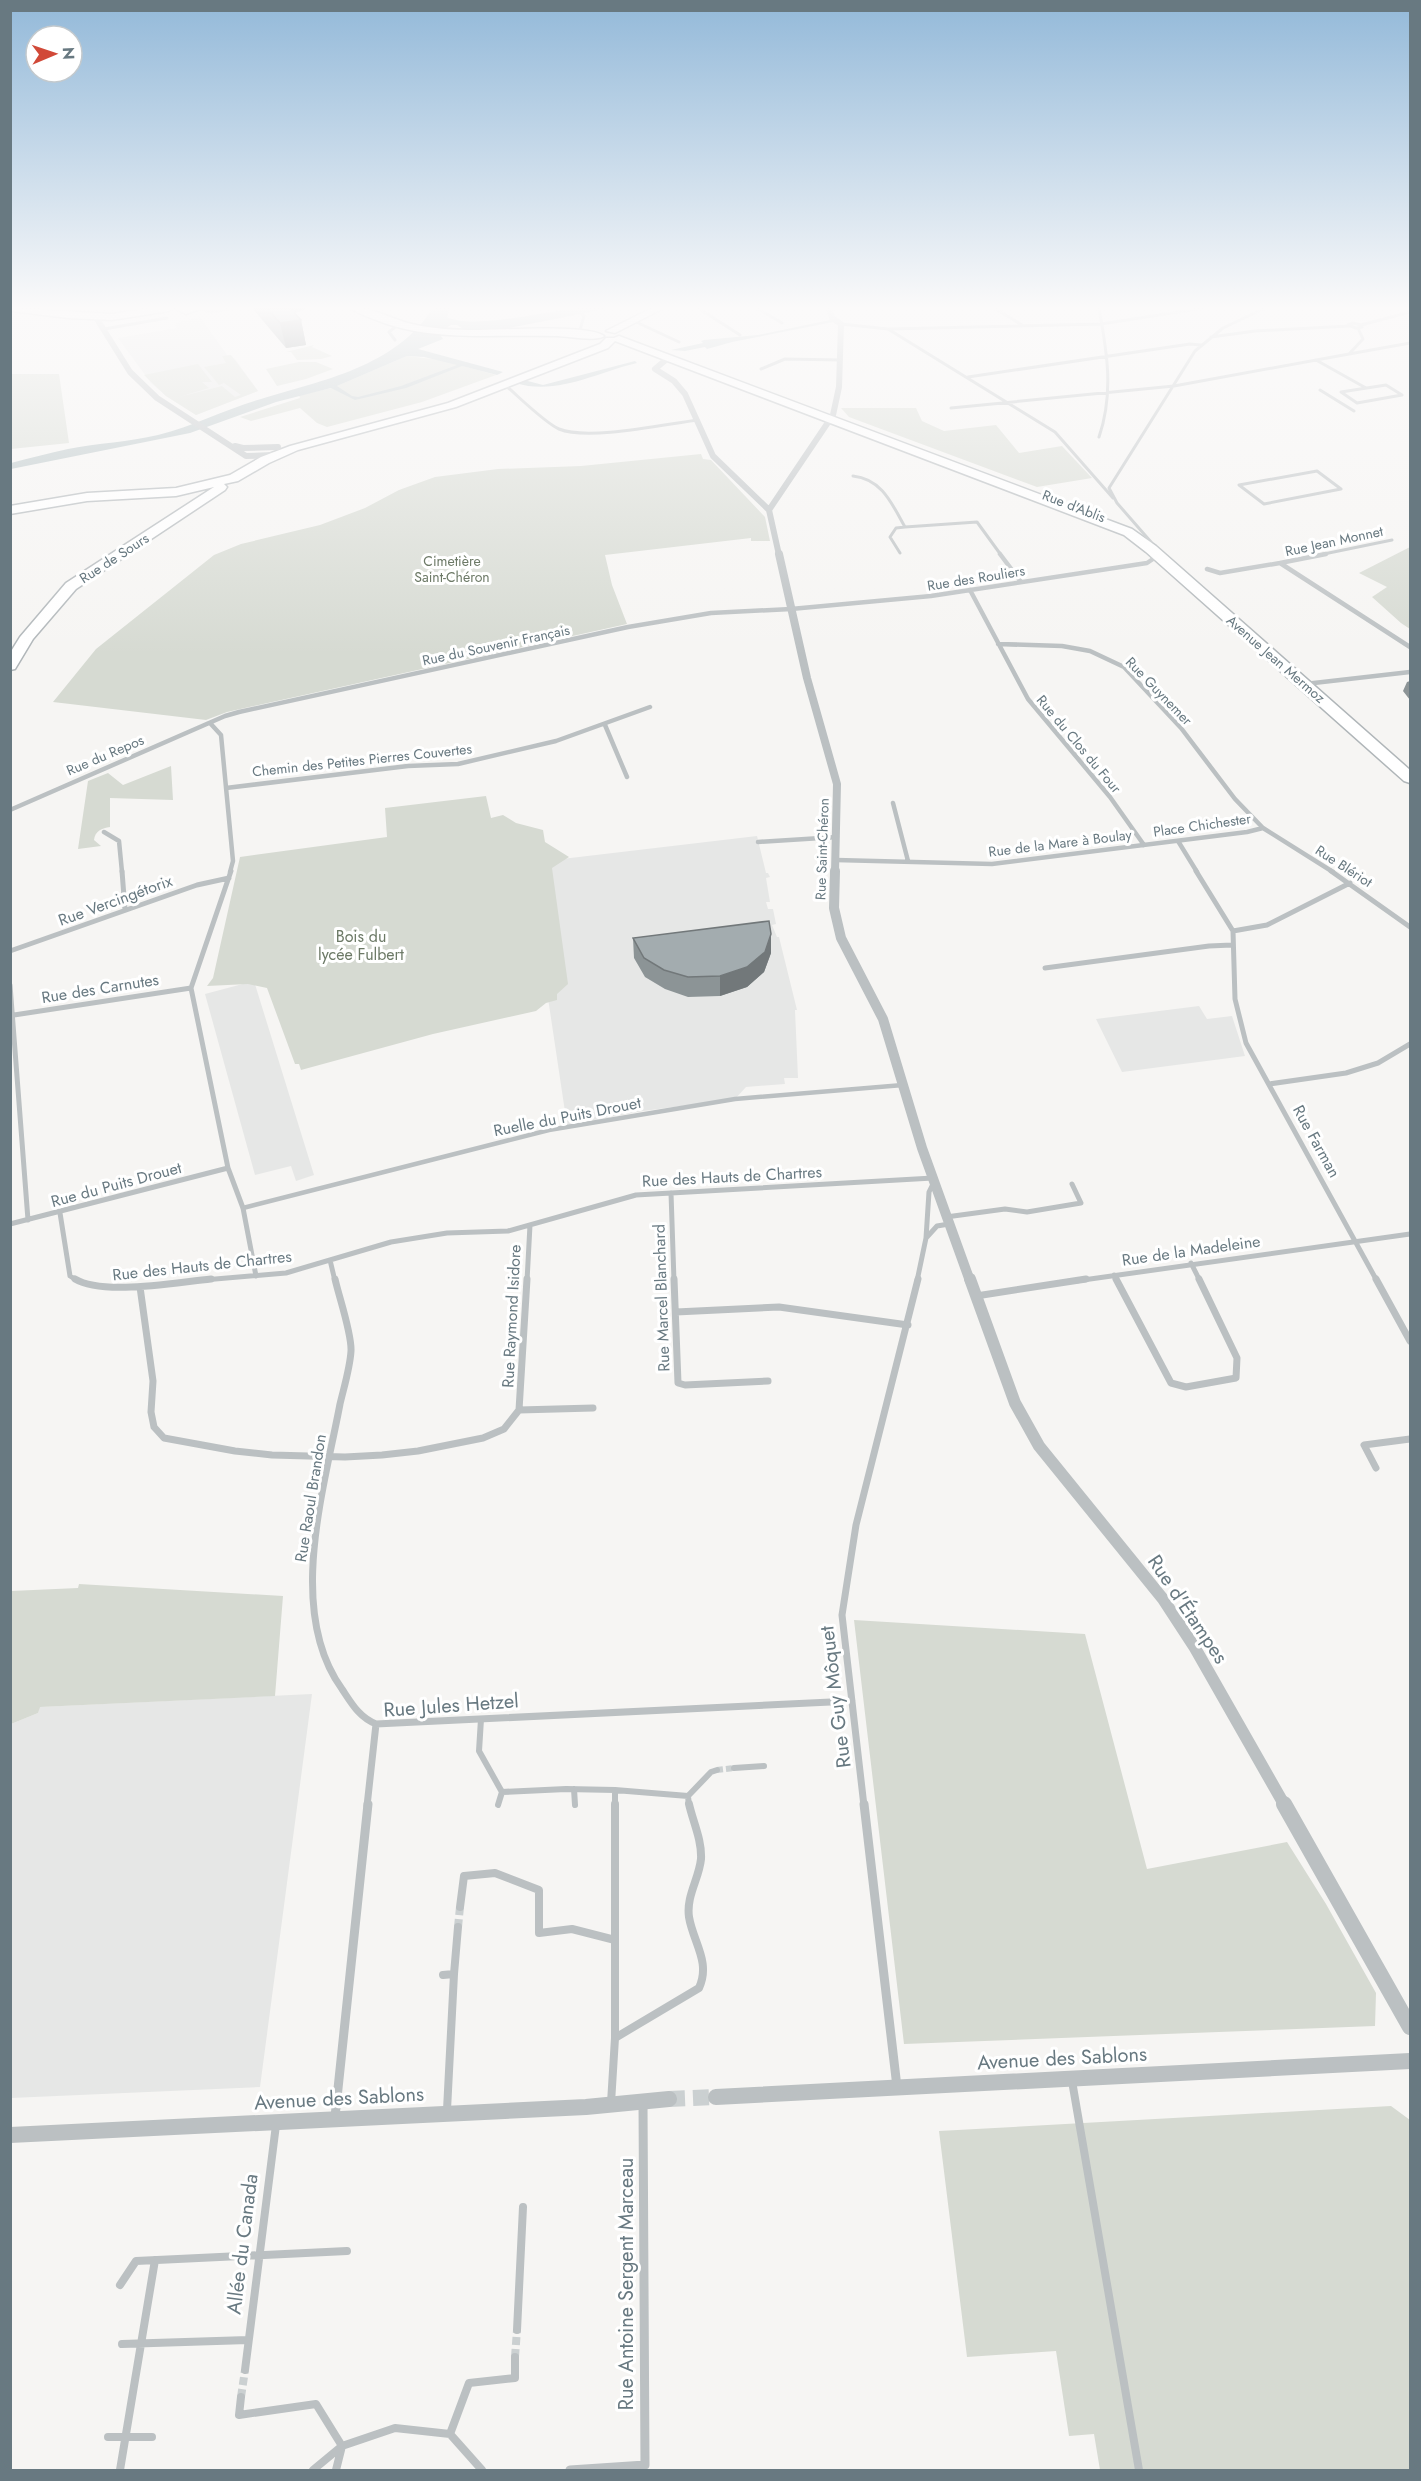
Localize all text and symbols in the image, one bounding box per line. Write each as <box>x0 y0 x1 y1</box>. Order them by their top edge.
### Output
north arrow <box>24 24 84 84</box>
text: N <box>57 47 80 60</box>
street label: Rue d'Ablis <box>1040 485 1109 527</box>
street label: Rue Jean Monnet <box>1283 521 1385 561</box>
street label: Rue de Sours <box>75 528 153 588</box>
park label: Cimetière Saint-Chéron <box>414 551 490 587</box>
street label: Rue des Rouliers <box>926 560 1027 596</box>
street label: Avenue Jean Mermoz <box>1222 611 1330 708</box>
street label: Rue du Souvenir Français <box>420 620 572 670</box>
street label: Rue Guynemer <box>1121 652 1197 730</box>
street label: Rue du Clos du Four <box>1032 691 1126 797</box>
street label: Rue du Repos <box>63 730 147 780</box>
street label: Chemin des Petites Pierres Couvertes <box>251 738 473 781</box>
street label: Rue Saint-Chéron <box>810 798 834 900</box>
street label: Place Chichester <box>1152 808 1252 842</box>
street label: Rue de la Mare à Boulay <box>987 824 1134 862</box>
street label: Rue Blériot <box>1312 840 1377 892</box>
street label: Rue Vercingétorix <box>55 869 176 932</box>
park label: Bois du lycée Fulbert <box>318 925 404 966</box>
street label: Rue des Carnutes <box>40 968 160 1009</box>
street label: Ruelle du Puits Drouet <box>491 1091 643 1142</box>
street label: Rue Farman <box>1287 1101 1346 1182</box>
street label: Rue du Puits Drouet <box>48 1156 184 1213</box>
street label: Rue des Hauts de Chartres <box>641 1160 823 1193</box>
street label: Rue Marcel Blanchard <box>647 1224 676 1372</box>
street label: Rue de la Madeleine <box>1120 1229 1262 1272</box>
street label: Rue Raymond Isidore <box>496 1244 527 1388</box>
street label: Rue des Hauts de Chartres <box>111 1245 293 1286</box>
street label: Rue Raoul Brandon <box>289 1432 332 1564</box>
street label: Rue d'Étampes <box>1140 1549 1235 1670</box>
street label: Rue Guy Môquet <box>812 1624 859 1770</box>
street label: Rue Jules Hetzel <box>382 1686 520 1725</box>
street label: Avenue des Sablons <box>976 2040 1148 2077</box>
street label: Avenue des Sablons <box>253 2080 425 2117</box>
street label: Rue Antoine Sergent Marceau <box>612 2158 641 2410</box>
street label: Allée du Canada <box>219 2172 266 2316</box>

